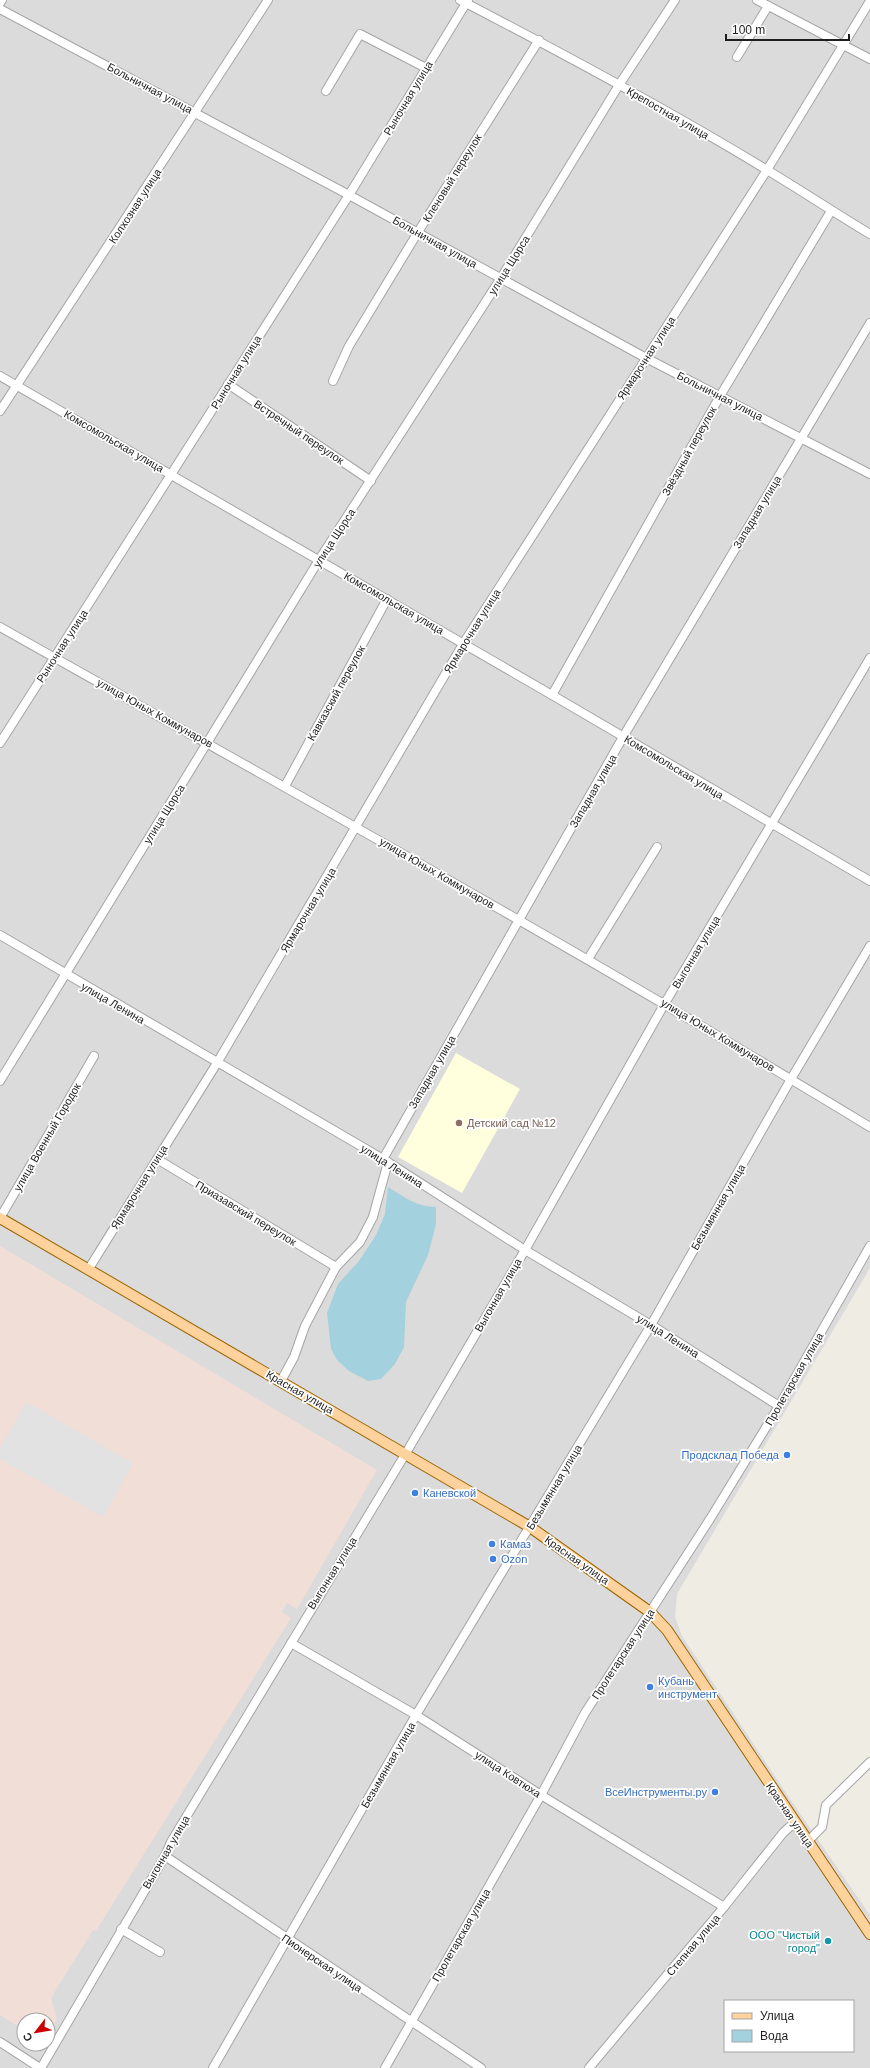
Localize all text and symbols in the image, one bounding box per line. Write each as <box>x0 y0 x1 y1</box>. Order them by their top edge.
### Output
scale bar <box>726 16 849 42</box>
text: 100 m <box>732 23 765 37</box>
street label: Рыночная улица <box>381 58 435 137</box>
street label: Больничная улица <box>105 60 195 116</box>
street label: Крепостная улица <box>625 85 712 142</box>
street label: Кленовый переулок <box>420 132 484 224</box>
street label: Колхозная улица <box>106 166 164 246</box>
street label: Больничная улица <box>391 214 480 271</box>
street label: улица Щорса <box>486 232 532 297</box>
street label: Ярмарочная улица <box>615 313 678 402</box>
street label: Рыночная улица <box>209 332 264 411</box>
street label: Больничная улица <box>675 369 766 423</box>
street label: Встречный переулок <box>252 398 346 467</box>
street label: Звёздный переулок <box>660 404 719 498</box>
street label: Комсомольская улица <box>62 407 167 475</box>
street label: Западная улица <box>731 473 784 551</box>
street label: улица Щорса <box>311 506 358 570</box>
street label: Комсомольская улица <box>342 569 447 637</box>
street label: Ярмарочная улица <box>441 586 503 675</box>
street label: Рыночная улица <box>34 607 90 685</box>
street label: Кавказский переулок <box>305 643 367 743</box>
street label: улица Юных Коммунаров <box>95 676 215 750</box>
street label: Комсомольская улица <box>622 733 726 802</box>
street label: Западная улица <box>567 751 619 830</box>
street label: улица Щорса <box>141 781 187 846</box>
street label: улица Юных Коммунаров <box>377 835 497 911</box>
street label: Ярмарочная улица <box>278 865 339 955</box>
street label: Выгонная улица <box>670 913 723 991</box>
street label: улица Ленина <box>79 980 148 1026</box>
street label: улица Юных Коммунаров <box>659 996 777 1074</box>
street label: Западная улица <box>406 1032 458 1111</box>
street label: улица Военный Городок <box>11 1081 83 1193</box>
place label: Детский сад №12 <box>467 1117 556 1129</box>
marker: Детский сад №12 <box>454 1118 464 1128</box>
street label: Ярмарочная улица <box>108 1142 170 1231</box>
street label: улица Ленина <box>359 1142 426 1190</box>
street label: Безымянная улица <box>689 1161 748 1252</box>
street label: Приазавский переулок <box>193 1178 299 1248</box>
street label: Выгонная улица <box>472 1255 524 1334</box>
street label: улица Ленина <box>635 1312 702 1360</box>
street label: Пролетарская улица <box>763 1330 826 1428</box>
street label: Красная улица <box>264 1368 336 1417</box>
street label: Безымянная улица <box>524 1442 585 1532</box>
place label: Продсклад Победа <box>682 1449 780 1461</box>
marker: Продсклад Победа <box>782 1450 792 1460</box>
place label: Каневской <box>423 1487 476 1499</box>
marker: Каневской <box>410 1488 420 1498</box>
street label: Красная улица <box>543 1533 612 1587</box>
street label: Выгонная улица <box>305 1534 359 1611</box>
place label: Камаз <box>500 1538 531 1550</box>
marker: Камаз <box>487 1539 497 1549</box>
place label: Ozon <box>501 1553 527 1565</box>
marker: Ozon <box>488 1554 498 1564</box>
street label: Пролетарская улица <box>589 1606 657 1701</box>
place label: Кубань инструмент <box>658 1675 717 1700</box>
marker: Кубань инструмент <box>645 1682 655 1692</box>
street label: Безымянная улица <box>359 1719 418 1810</box>
street label: улица Ковтюха <box>473 1748 544 1800</box>
street label: Красная улица <box>764 1780 817 1850</box>
place label: ВсеИнструменты.ру <box>605 1786 708 1798</box>
marker: ВсеИнструменты.ру <box>710 1787 720 1797</box>
street label: Выгонная улица <box>140 1812 192 1891</box>
street label: Пролетарская улица <box>430 1886 493 1984</box>
street label: Степная улица <box>664 1911 723 1978</box>
place label: ООО "Чистый город" <box>749 1929 820 1954</box>
street label: Пионерская улица <box>280 1932 365 1995</box>
marker: ООО "Чистый город" <box>823 1936 833 1946</box>
legend <box>724 2000 854 2052</box>
text: Улица <box>760 2009 794 2023</box>
north arrow <box>16 2012 56 2052</box>
text: Вода <box>760 2029 788 2043</box>
text: С <box>20 2031 35 2044</box>

